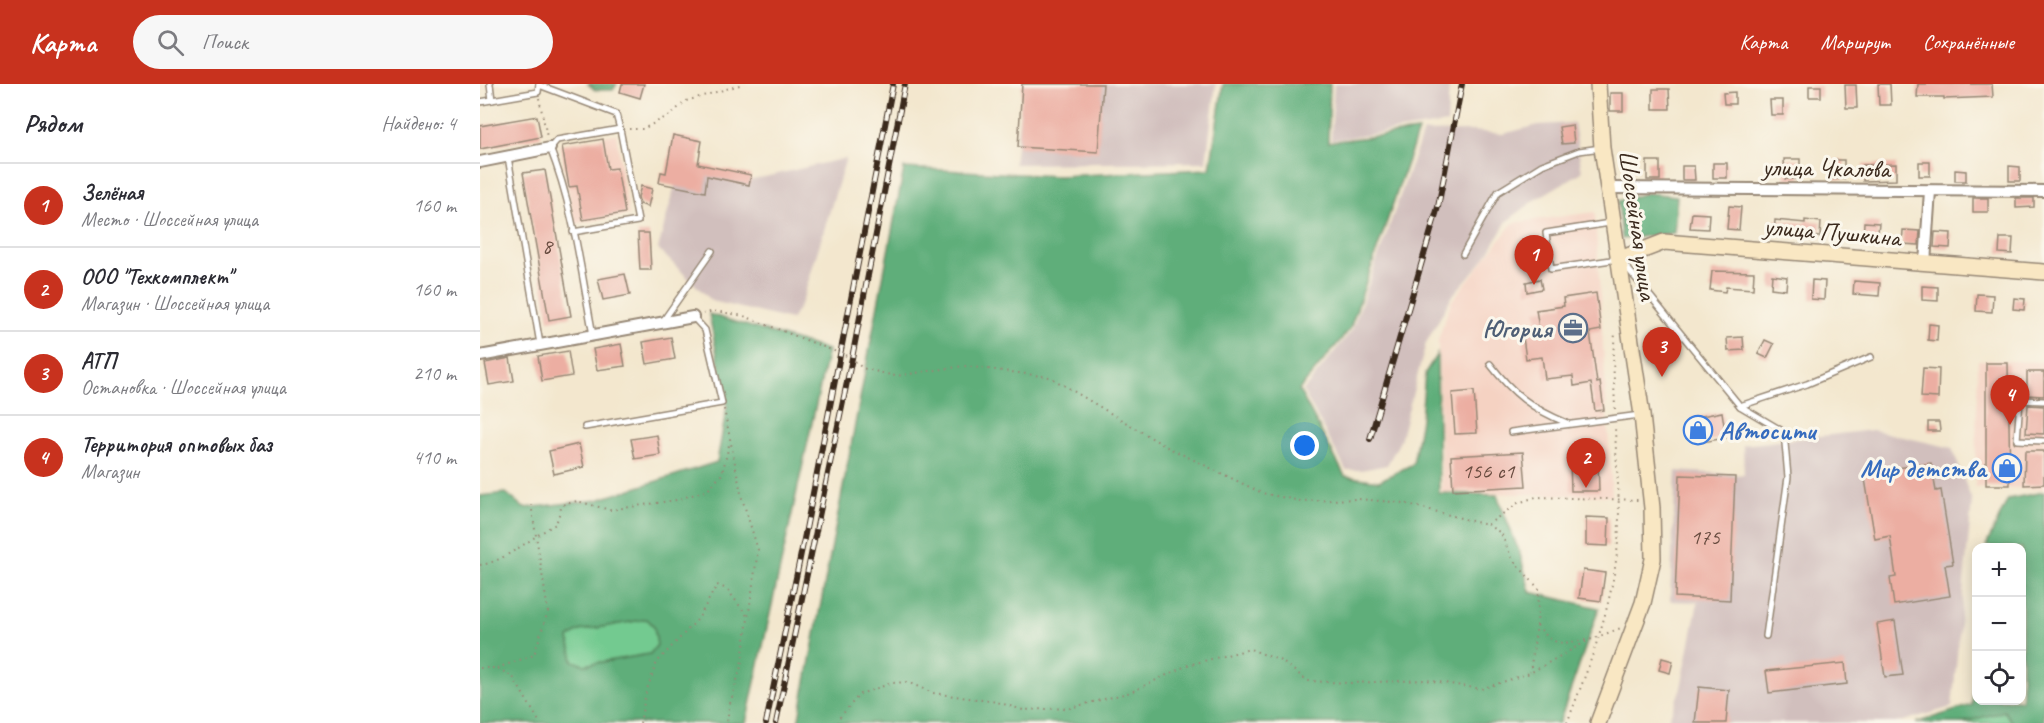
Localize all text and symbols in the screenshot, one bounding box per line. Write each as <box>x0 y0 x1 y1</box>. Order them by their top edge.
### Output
search box <box>133 15 553 69</box>
text: Карта <box>30 25 97 60</box>
icon: search <box>154 26 187 59</box>
text: Поиск <box>202 28 248 56</box>
text: Карта <box>1739 29 1788 55</box>
text: Маршрут <box>1821 29 1890 55</box>
text: Сохранённые <box>1923 29 2014 55</box>
text: Рядом <box>24 107 82 140</box>
text: Найдено: 4 <box>381 111 456 136</box>
street label: Шоссейная улица <box>1611 148 1665 304</box>
street label: улица Чкалова <box>1760 150 1892 186</box>
text: Зелёная <box>81 179 143 207</box>
text: 1 <box>39 193 48 218</box>
text: 160 m <box>413 193 456 218</box>
text: Место · Шоссейная улица <box>81 207 258 232</box>
street label: улица Пушкина <box>1760 209 1904 255</box>
house number: 8 <box>542 232 554 260</box>
pin: 1 <box>1514 236 1554 285</box>
text: ООО "Техкомплект" <box>81 263 232 291</box>
text: 2 <box>39 277 48 302</box>
text: 160 m <box>413 277 456 302</box>
text: Магазин · Шоссейная улица <box>81 291 269 316</box>
place label: Югория <box>1483 312 1554 345</box>
office icon: Югория <box>1557 312 1589 344</box>
pin: 3 <box>1642 328 1682 377</box>
text: АТП <box>81 347 116 375</box>
text: 3 <box>39 361 48 386</box>
text: 210 m <box>413 361 456 386</box>
text: Остановка · Шоссейная улица <box>81 375 286 400</box>
pin: 4 <box>1990 376 2030 425</box>
shop icon: Автосити <box>1682 414 1714 446</box>
place label: Автосити <box>1719 414 1818 447</box>
text: Территория оптовых баз <box>81 431 272 459</box>
your location <box>1290 431 1319 460</box>
pin: 2 <box>1566 438 1606 488</box>
text: 4 <box>39 445 48 470</box>
text: 410 m <box>413 445 456 470</box>
place label: Мир детства <box>1860 452 1989 485</box>
shop icon: Мир детства <box>1991 452 2023 484</box>
house number: 156 с1 <box>1462 457 1515 485</box>
text: Магазин <box>81 459 139 484</box>
house number: 175 <box>1690 523 1721 551</box>
map controls <box>1972 543 2026 705</box>
button: + <box>1972 543 2026 597</box>
button: − <box>1972 597 2026 651</box>
button: locate <box>1972 651 2026 705</box>

